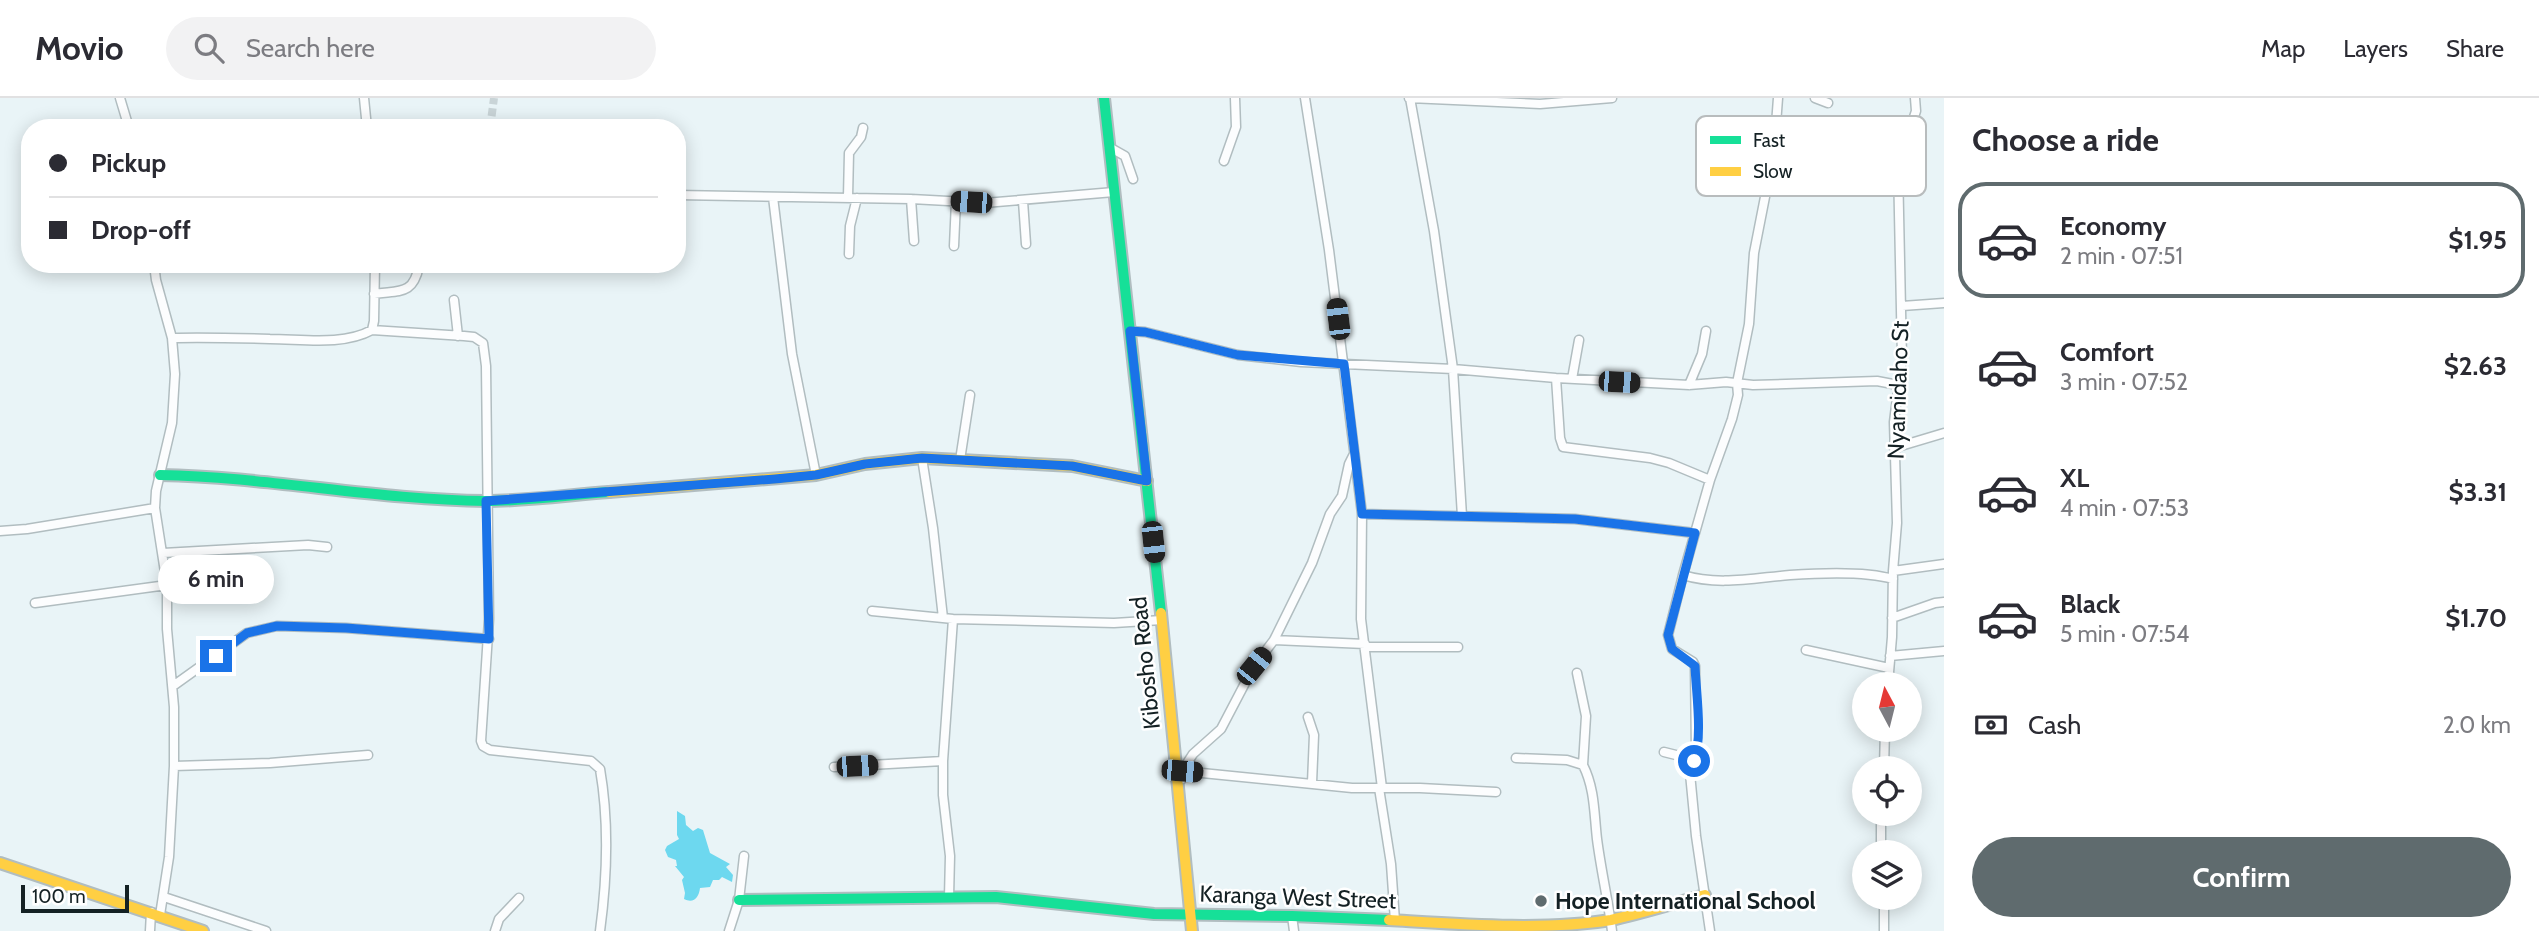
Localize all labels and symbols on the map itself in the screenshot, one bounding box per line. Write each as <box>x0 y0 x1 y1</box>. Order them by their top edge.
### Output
legend <box>1696 116 1926 196</box>
text: Fast <box>1753 129 1786 152</box>
text: Slow <box>1753 160 1793 183</box>
car <box>950 190 993 214</box>
car <box>1326 297 1351 341</box>
street label: Nyamidaho St <box>1882 320 1914 460</box>
car <box>1598 370 1641 394</box>
car <box>1141 520 1166 564</box>
callout: 6 min <box>158 554 274 603</box>
street label: Kibosho Road <box>1124 595 1166 731</box>
route end <box>200 640 232 672</box>
car <box>1233 643 1276 689</box>
north arrow <box>1852 672 1922 742</box>
route start <box>1678 745 1710 777</box>
car <box>836 754 879 778</box>
car <box>1161 759 1204 783</box>
street label: Karanga West Street <box>1199 880 1397 914</box>
scale bar <box>21 882 130 914</box>
place label: Hope International School <box>1555 887 1816 915</box>
marker: Hope International School <box>1533 893 1549 909</box>

